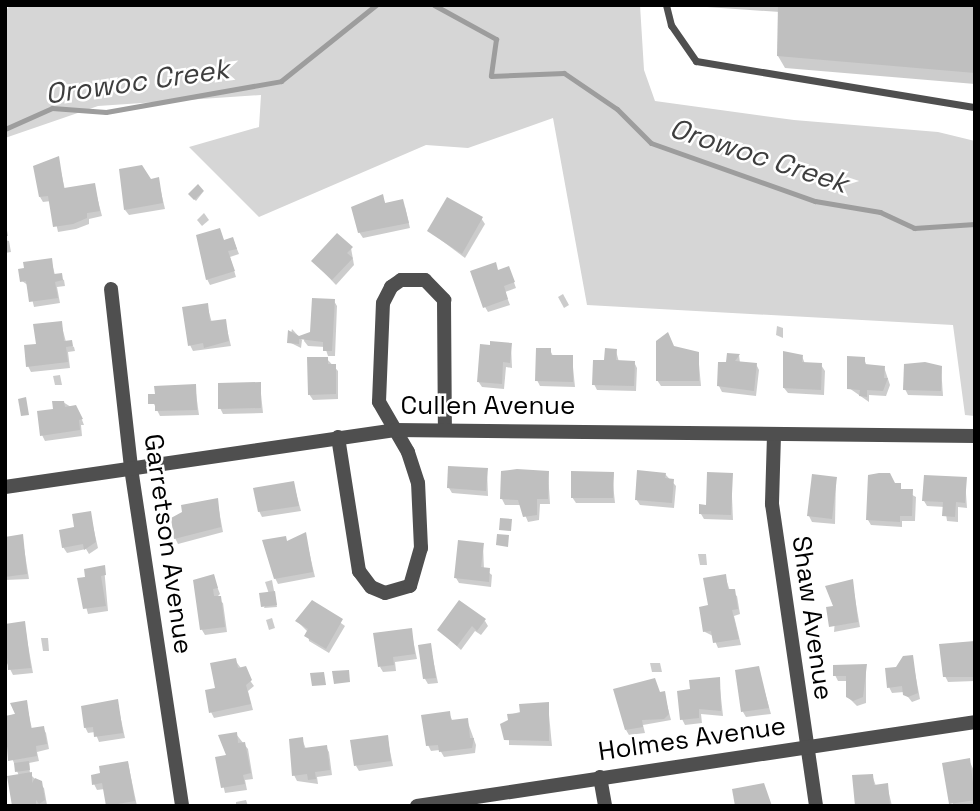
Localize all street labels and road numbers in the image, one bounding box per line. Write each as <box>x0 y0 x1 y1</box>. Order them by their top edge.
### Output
street label: Cullen Avenue <box>400 390 576 422</box>
street label: Garretson Avenue <box>137 432 199 656</box>
street label: Shaw Avenue <box>785 534 839 702</box>
street label: Holmes Avenue <box>596 710 788 768</box>

